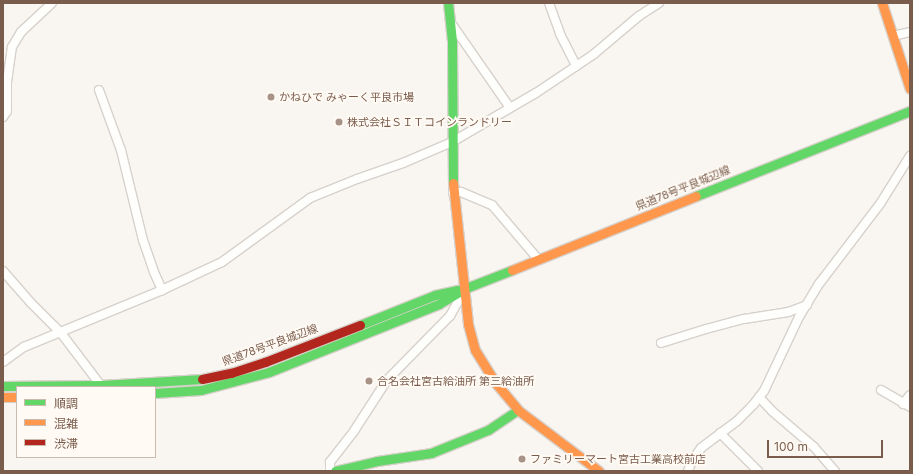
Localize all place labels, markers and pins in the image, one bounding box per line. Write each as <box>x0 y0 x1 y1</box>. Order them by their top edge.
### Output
place label: かねひで みゃーく平良市場 <box>279 90 414 104</box>
marker: かねひで みゃーく平良市場 <box>266 92 276 102</box>
place label: 株式会社ＳＩＴコインランドリー <box>347 115 512 129</box>
marker: 株式会社ＳＩＴコインランドリー <box>334 117 344 127</box>
place label: 合名会社宮古給油所 第三給油所 <box>377 374 534 388</box>
marker: 合名会社宮古給油所 第三給油所 <box>364 376 374 386</box>
place label: ファミリーマート宮古工業高校前店 <box>530 452 706 466</box>
marker: ファミリーマート宮古工業高校前店 <box>517 454 527 464</box>

